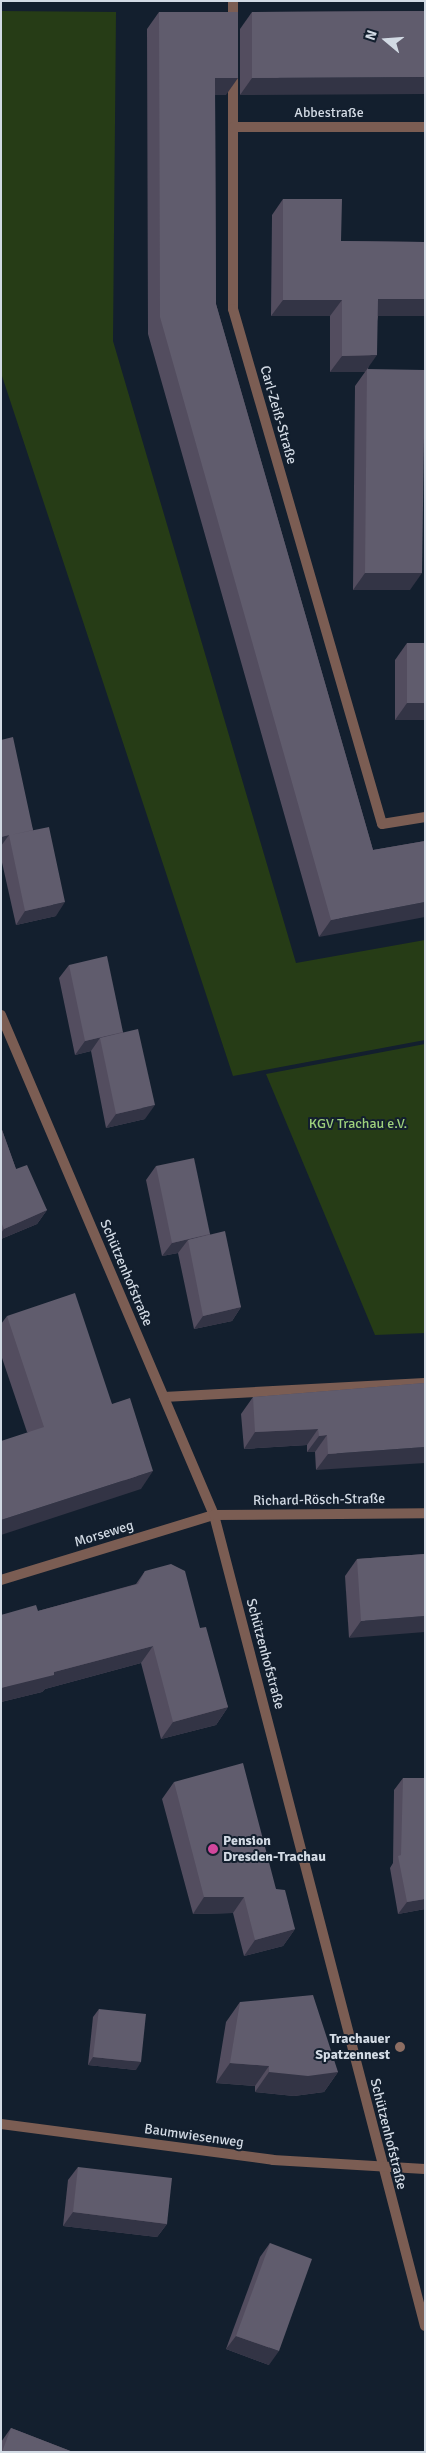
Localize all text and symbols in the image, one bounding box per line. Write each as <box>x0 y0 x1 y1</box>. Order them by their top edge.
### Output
north arrow <box>361 15 411 65</box>
text: N <box>362 28 381 42</box>
street label: Abbestraße <box>294 105 364 121</box>
street label: Carl-Zeiß-Straße <box>256 364 300 466</box>
park label: KGV Trachau e.V. <box>309 1116 407 1132</box>
street label: Schützenhofstraße <box>96 1217 156 1329</box>
street label: Richard-Rösch-Straße <box>253 1490 385 1510</box>
street label: Morseweg <box>72 1517 136 1551</box>
street label: Schützenhofstraße <box>242 1597 288 1711</box>
place label: Pension Dresden-Trachau <box>223 1833 326 1865</box>
marker: Pension Dresden-Trachau <box>207 1843 219 1855</box>
place label: Trachauer Spatzennest <box>315 2031 390 2064</box>
marker: Trachauer Spatzennest <box>394 2041 406 2053</box>
street label: Schützenhofstraße <box>366 2077 410 2191</box>
street label: Baumwiesenweg <box>143 2121 245 2151</box>

